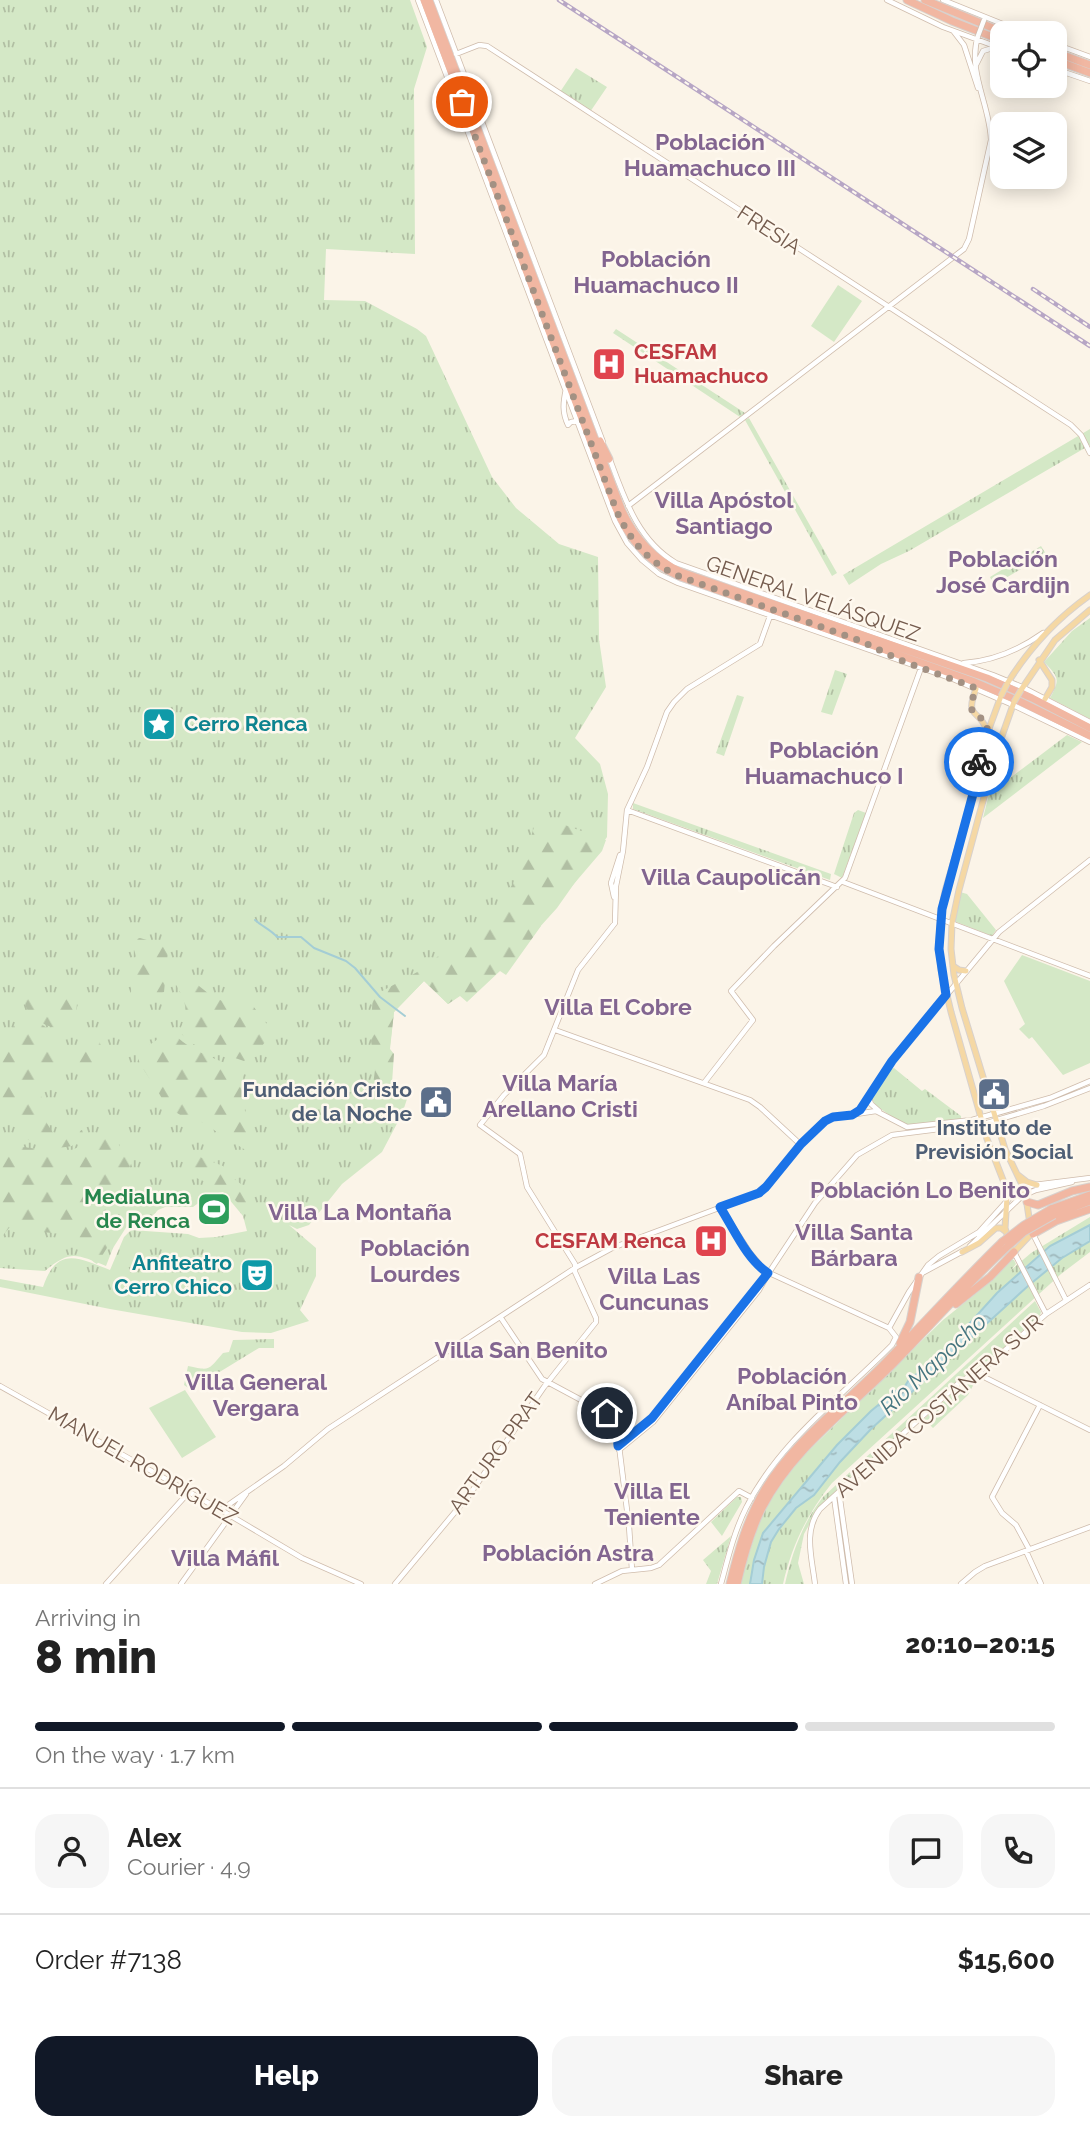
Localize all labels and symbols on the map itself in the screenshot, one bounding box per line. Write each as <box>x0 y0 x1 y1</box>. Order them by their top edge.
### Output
pin <box>432 72 492 132</box>
district label: Población Huamachuco III <box>624 128 796 181</box>
street label: FRESIA <box>733 200 806 259</box>
district label: Población Huamachuco II <box>573 245 739 298</box>
place label: CESFAM Huamachuco <box>634 339 769 388</box>
hospital icon: CESFAM Huamachuco <box>590 345 628 383</box>
district label: Villa Apóstol Santiago <box>654 486 794 539</box>
district label: Población José Cardijn <box>936 545 1070 598</box>
street label: GENERAL VELÁSQUEZ <box>703 550 923 647</box>
place icon: Cerro Renca <box>140 705 178 743</box>
place label: Cerro Renca <box>184 711 308 736</box>
courier <box>944 727 1014 797</box>
district label: Población Huamachuco I <box>744 736 904 789</box>
district label: Villa Caupolicán <box>641 863 821 890</box>
district label: Villa El Cobre <box>544 993 692 1020</box>
district label: Villa María Arellano Cristi <box>482 1069 638 1122</box>
public building icon: Instituto de Previsión Social <box>975 1075 1013 1113</box>
place label: Fundación Cristo de la Noche <box>243 1077 412 1126</box>
public building icon: Fundación Cristo de la Noche <box>417 1083 455 1121</box>
place label: Instituto de Previsión Social <box>915 1115 1073 1164</box>
district label: Población Lo Benito <box>810 1176 1030 1203</box>
place label: Medialuna de Renca <box>84 1184 190 1233</box>
sports icon: Medialuna de Renca <box>195 1190 233 1228</box>
district label: Villa La Montaña <box>268 1198 452 1225</box>
district label: Villa Santa Bárbara <box>795 1218 913 1271</box>
hospital icon: CESFAM Renca <box>692 1222 730 1260</box>
place label: CESFAM Renca <box>535 1228 686 1253</box>
district label: Población Lourdes <box>360 1234 470 1287</box>
place label: Anfiteatro Cerro Chico <box>114 1250 232 1299</box>
theatre icon: Anfiteatro Cerro Chico <box>238 1256 276 1294</box>
district label: Villa Las Cuncunas <box>599 1262 709 1315</box>
water label: Río Mapocho <box>874 1307 992 1420</box>
street label: AVENIDA COSTANERA SUR <box>830 1309 1048 1503</box>
district label: Villa San Benito <box>434 1336 608 1363</box>
district label: Población Aníbal Pinto <box>726 1362 858 1415</box>
district label: Villa General Vergara <box>185 1368 328 1421</box>
pin <box>577 1383 637 1443</box>
street label: ARTURO PRAT <box>443 1387 548 1518</box>
street label: MANUEL RODRÍGUEZ <box>44 1401 242 1530</box>
district label: Villa El Teniente <box>604 1477 700 1530</box>
district label: Población Astra <box>482 1539 654 1566</box>
district label: Villa Máfil <box>171 1544 280 1571</box>

